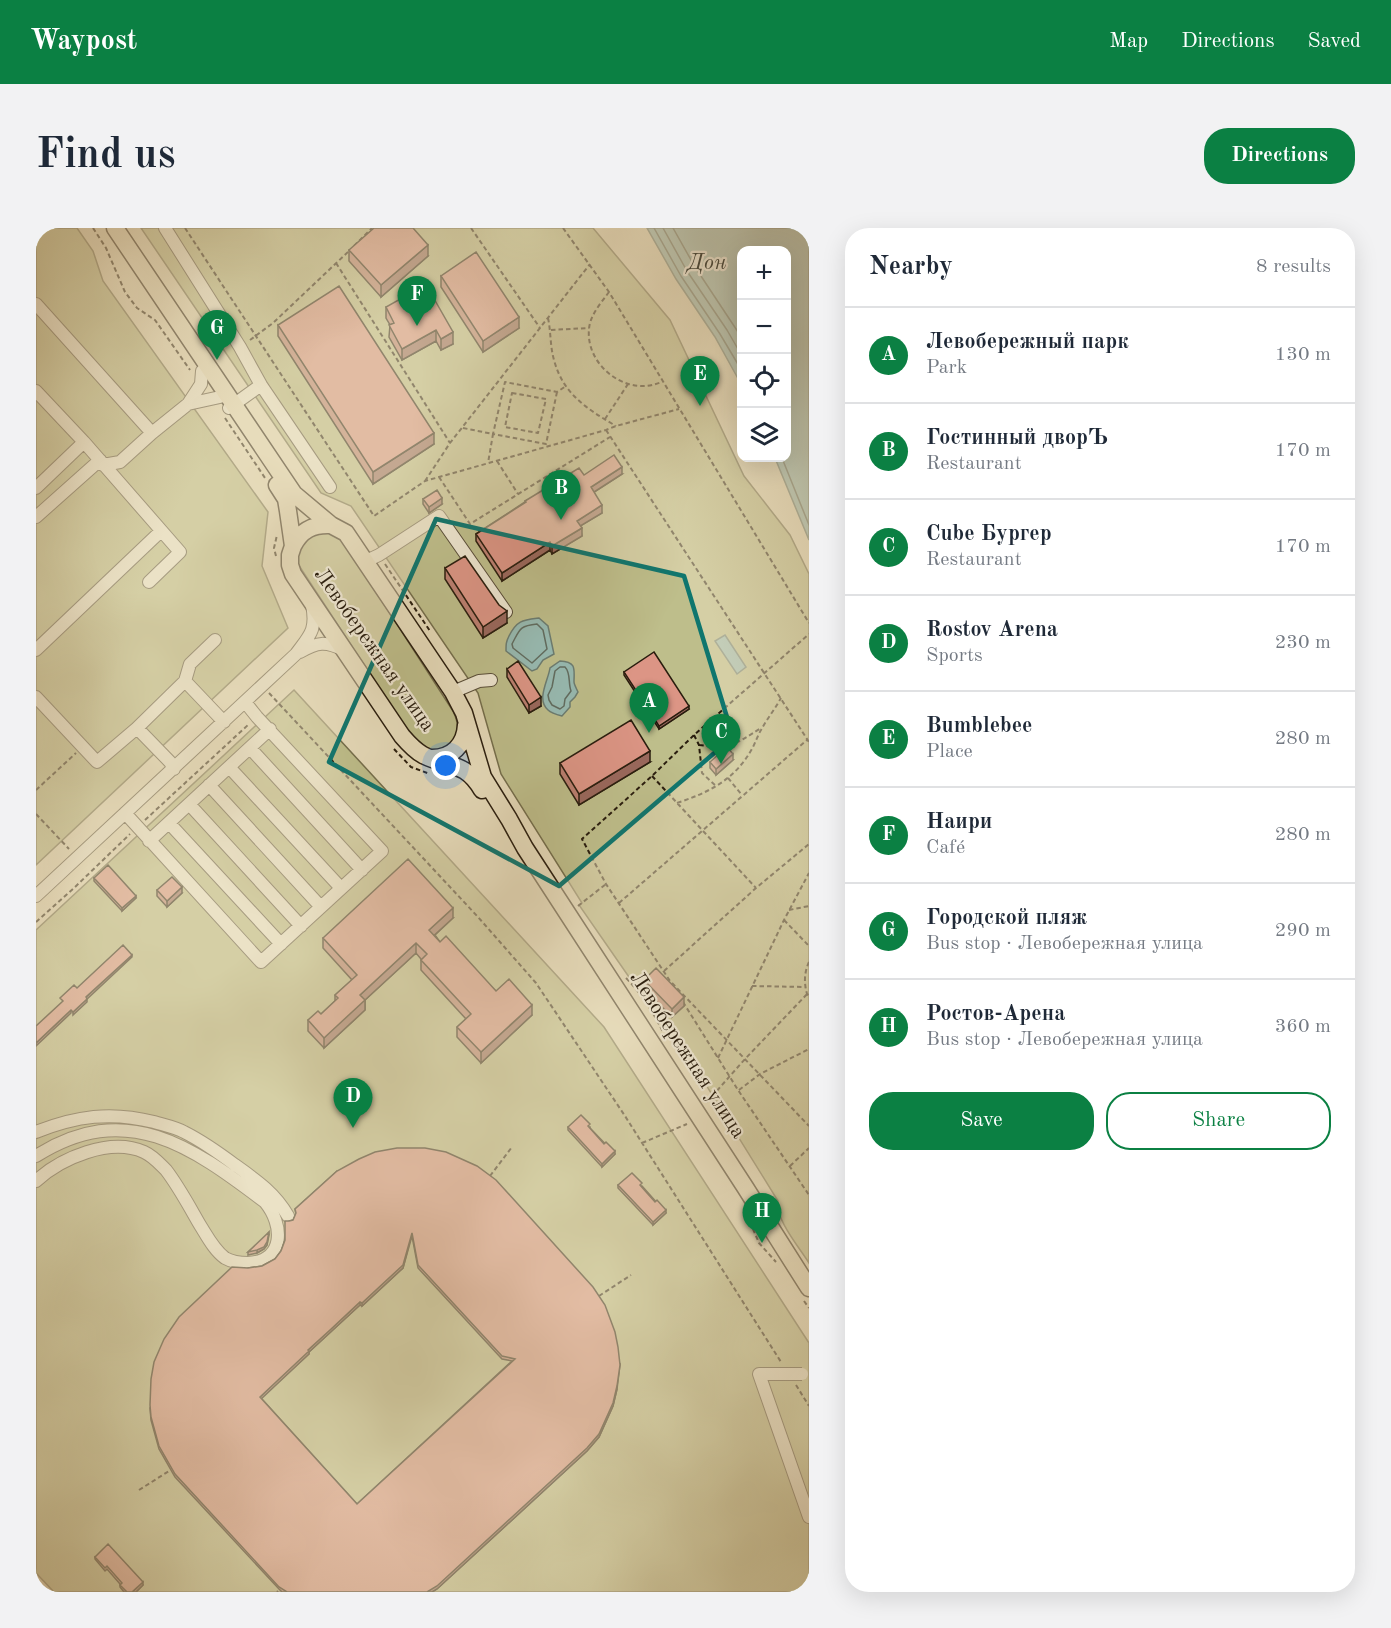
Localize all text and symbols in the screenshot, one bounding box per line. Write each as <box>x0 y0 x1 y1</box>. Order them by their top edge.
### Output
text: Waypost <box>30 28 137 56</box>
text: Map <box>1109 31 1148 52</box>
text: Directions <box>1181 31 1275 52</box>
text: Saved <box>1308 31 1361 52</box>
button: Directions <box>1204 128 1355 184</box>
text: Find us <box>36 135 175 177</box>
map controls <box>737 246 791 462</box>
button: + <box>737 246 791 300</box>
water label: Дон <box>685 252 727 274</box>
text: Nearby <box>869 254 953 280</box>
text: 8 results <box>1256 257 1331 277</box>
pin: F <box>398 276 436 326</box>
button: − <box>737 300 791 354</box>
pin: G <box>198 310 237 360</box>
text: Левобережный парк <box>926 331 1129 353</box>
text: A <box>881 345 896 365</box>
text: 130 m <box>1275 345 1331 365</box>
button: locate <box>737 354 791 408</box>
pin: E <box>680 356 720 406</box>
text: Park <box>926 358 967 378</box>
button: layers <box>737 408 791 462</box>
text: Гостинный дворЪ <box>926 427 1108 449</box>
text: B <box>881 441 896 461</box>
text: 170 m <box>1275 441 1331 461</box>
text: Restaurant <box>926 454 1022 474</box>
pin: B <box>542 470 580 520</box>
text: Cube Бургер <box>926 523 1052 545</box>
text: C <box>882 537 895 557</box>
text: 170 m <box>1275 537 1331 557</box>
text: Restaurant <box>926 550 1022 570</box>
street label: Левобережная улица <box>310 564 438 736</box>
text: Rostov Arena <box>926 619 1058 641</box>
text: D <box>881 633 896 653</box>
text: 230 m <box>1275 633 1331 653</box>
text: Sports <box>926 646 983 666</box>
pin: A <box>630 684 668 733</box>
pin: C <box>702 714 740 764</box>
text: Bumblebee <box>926 715 1032 737</box>
text: E <box>882 729 895 749</box>
text: 280 m <box>1275 729 1331 749</box>
text: Place <box>926 742 973 762</box>
your location <box>431 751 460 780</box>
text: Наири <box>926 811 992 833</box>
text: F <box>882 825 895 845</box>
text: 280 m <box>1275 825 1331 845</box>
text: Café <box>926 838 965 858</box>
text: Городской пляж <box>926 907 1087 929</box>
text: G <box>881 921 896 941</box>
text: 290 m <box>1275 921 1331 941</box>
text: Bus stop · Левобережная улица <box>926 934 1203 954</box>
street label: Левобережная улица <box>625 968 749 1142</box>
text: Ростов-Арена <box>926 1003 1065 1025</box>
text: H <box>880 1017 897 1037</box>
text: 360 m <box>1275 1017 1331 1037</box>
text: Bus stop · Левобережная улица <box>926 1030 1203 1050</box>
pin: D <box>334 1078 372 1128</box>
button: Save <box>869 1092 1094 1150</box>
button: Share <box>1106 1092 1331 1150</box>
pin: H <box>742 1194 782 1243</box>

